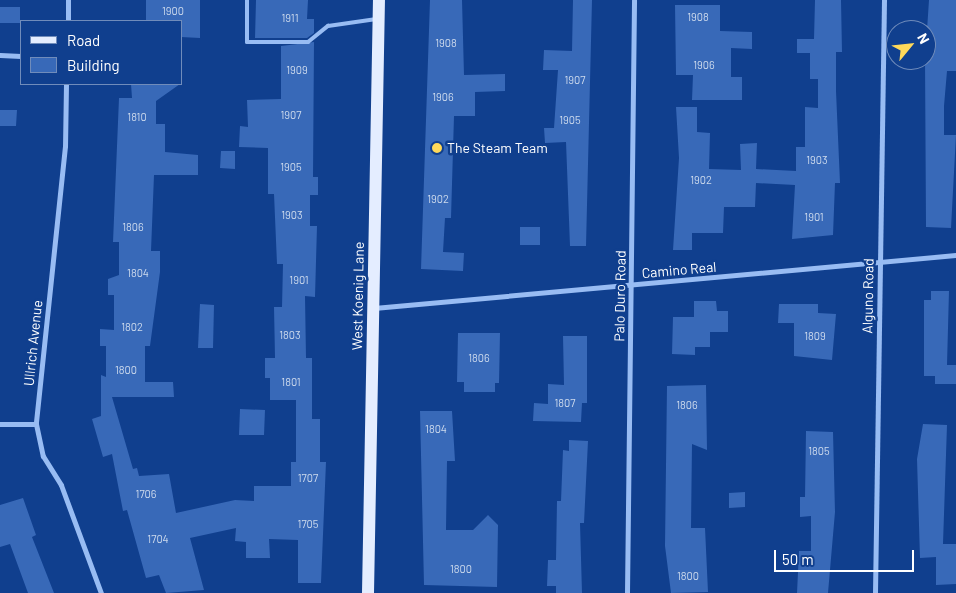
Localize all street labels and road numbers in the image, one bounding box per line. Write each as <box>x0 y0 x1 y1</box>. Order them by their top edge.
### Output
street label: West Koenig Lane <box>349 242 367 350</box>
street label: Palo Duro Road <box>611 250 629 342</box>
street label: Camino Real <box>641 258 717 282</box>
street label: Alguno Road <box>859 258 877 334</box>
street label: Ullrich Avenue <box>20 299 46 387</box>

